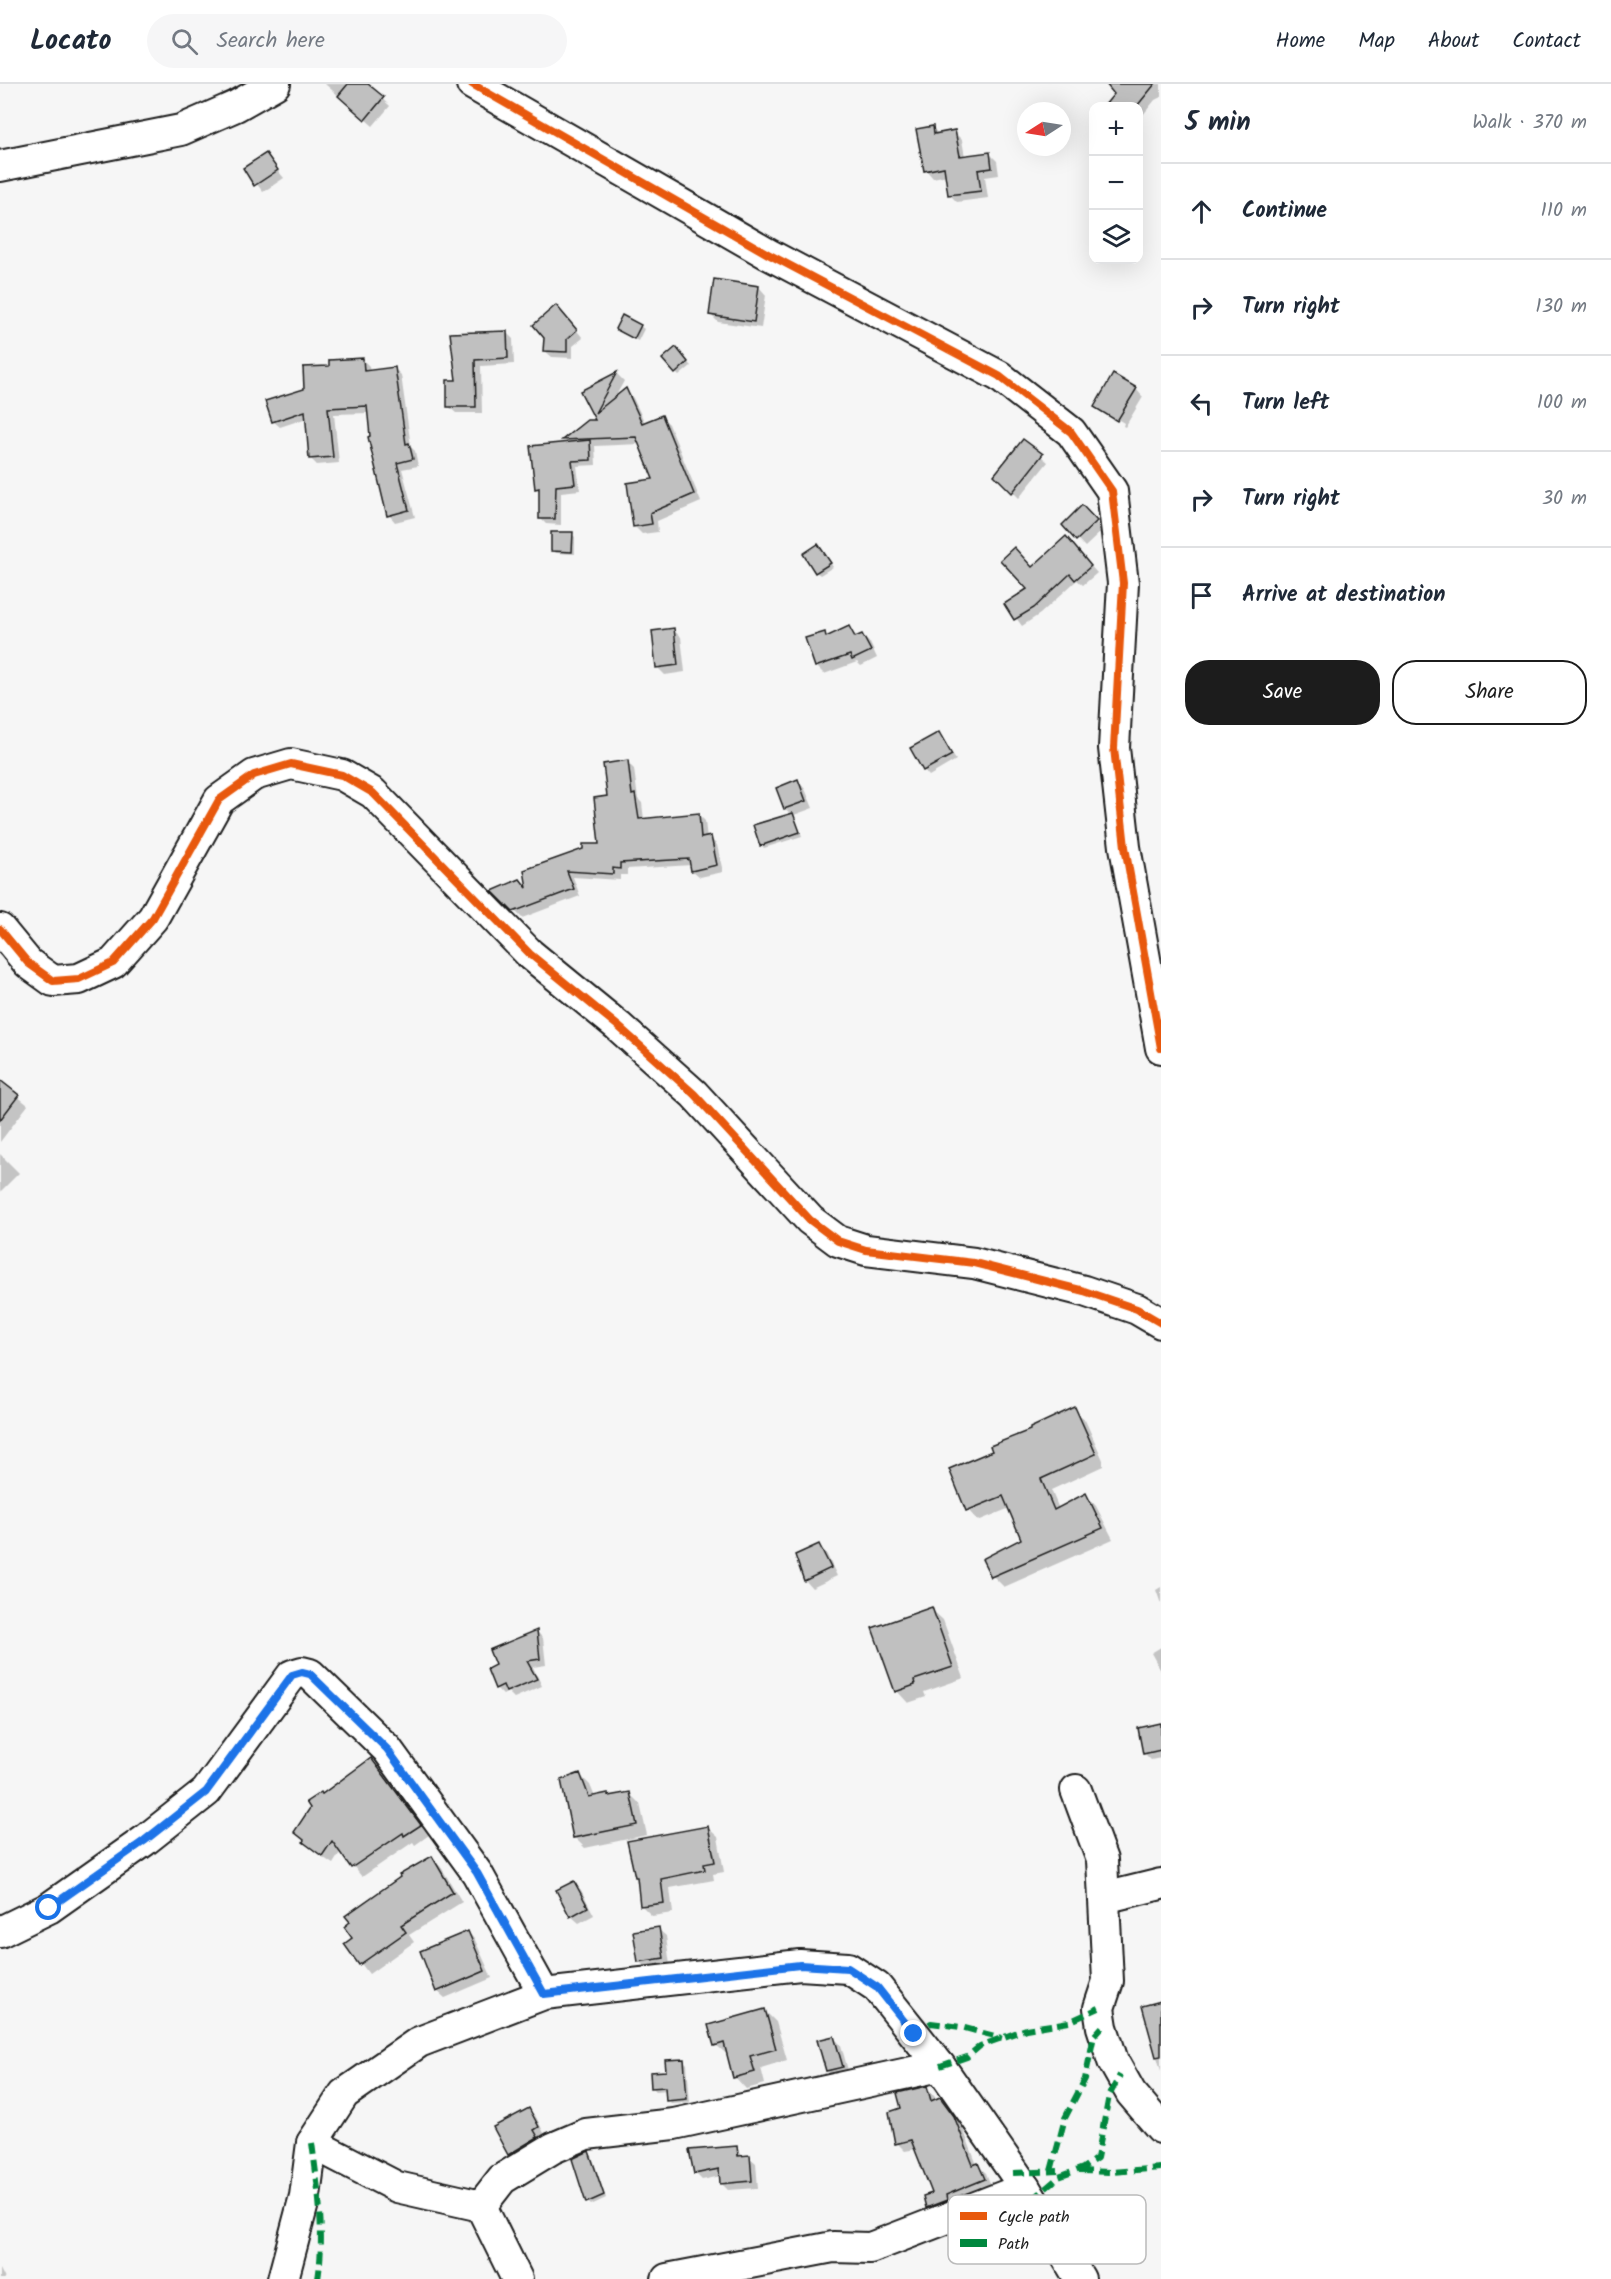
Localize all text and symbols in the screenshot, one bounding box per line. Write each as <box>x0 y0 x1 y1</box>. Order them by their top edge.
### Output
search box <box>147 14 567 68</box>
text: Locato <box>30 19 111 64</box>
text: Search here <box>216 24 325 59</box>
icon: search <box>168 25 201 58</box>
text: Home <box>1276 25 1325 58</box>
text: Map <box>1358 25 1395 58</box>
text: About <box>1428 25 1479 58</box>
text: Contact <box>1512 25 1581 58</box>
north arrow <box>1017 102 1071 156</box>
map controls <box>1089 102 1143 264</box>
button: + <box>1089 102 1143 156</box>
text: 5 min <box>1185 102 1251 144</box>
text: Walk · 370 m <box>1472 107 1587 139</box>
button: − <box>1089 156 1143 210</box>
text: Continue <box>1242 194 1327 229</box>
icon: ahead <box>1185 195 1218 228</box>
text: 110 m <box>1541 195 1587 227</box>
button: layers <box>1089 210 1143 264</box>
text: Turn right <box>1242 290 1340 325</box>
icon: right <box>1185 291 1218 324</box>
text: 130 m <box>1535 291 1587 323</box>
text: Turn left <box>1242 386 1329 421</box>
icon: left <box>1185 387 1218 420</box>
text: 100 m <box>1537 387 1587 419</box>
text: Turn right <box>1242 482 1340 517</box>
icon: right <box>1185 483 1218 516</box>
text: 30 m <box>1542 483 1587 515</box>
text: Arrive at destination <box>1242 578 1445 613</box>
icon: arrive <box>1185 579 1218 612</box>
button: Save <box>1185 660 1380 725</box>
button: Share <box>1392 660 1587 725</box>
route start <box>35 1894 61 1920</box>
route end <box>900 2020 926 2046</box>
legend <box>948 2195 1146 2264</box>
text: Cycle path <box>998 2205 1070 2230</box>
text: Path <box>998 2232 1029 2257</box>

